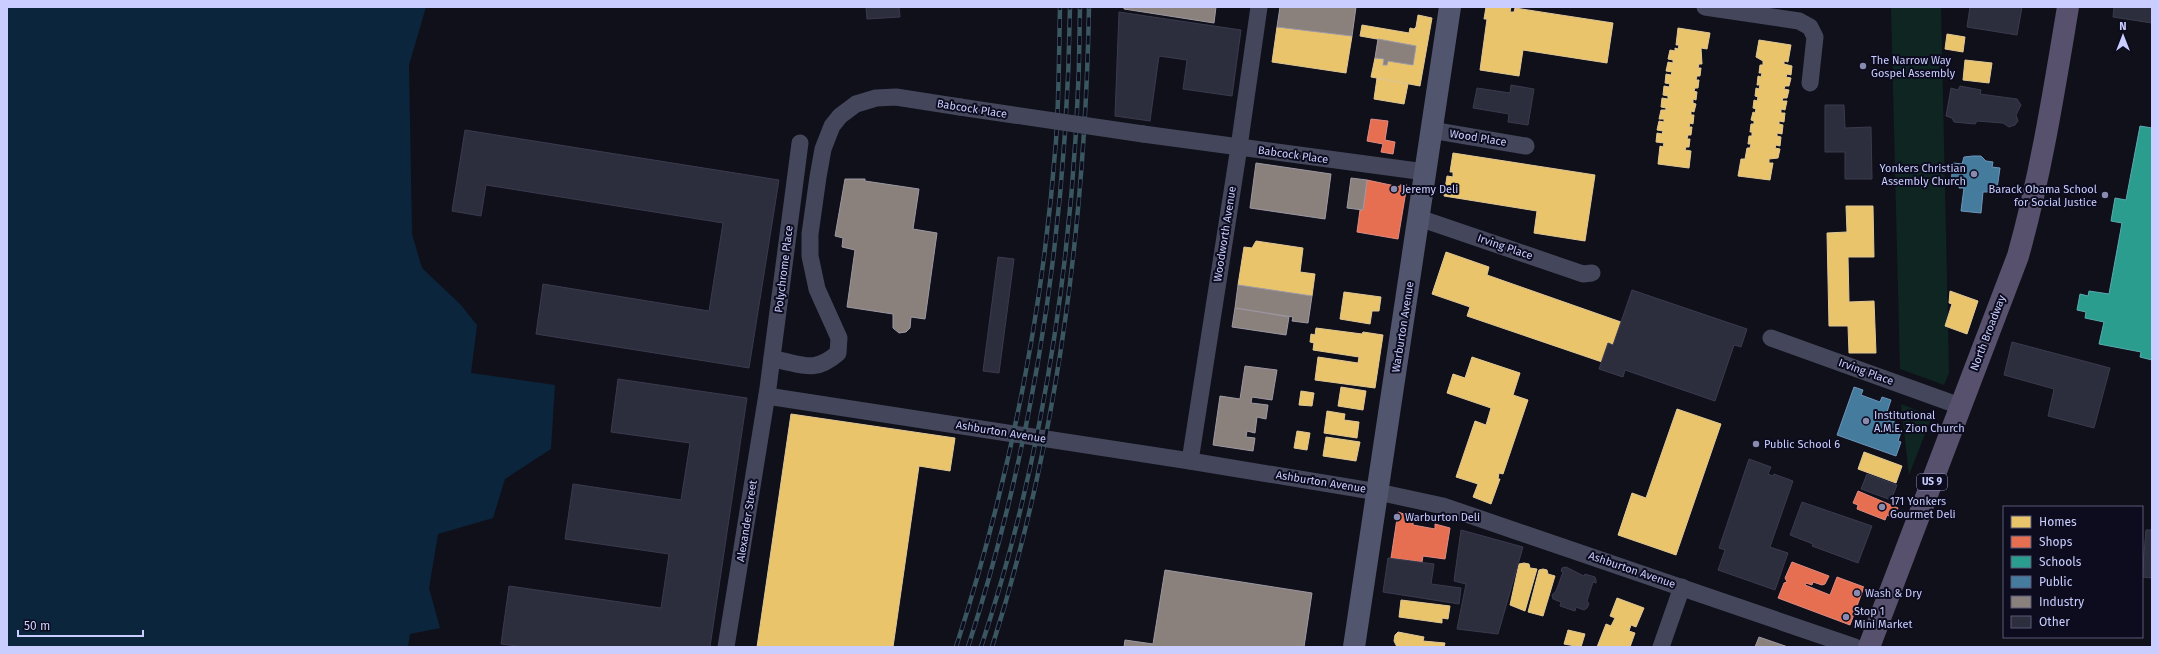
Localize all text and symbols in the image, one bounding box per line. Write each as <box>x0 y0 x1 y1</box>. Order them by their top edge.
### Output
north arrow <box>2103 16 2143 56</box>
text: N <box>2119 20 2127 33</box>
place label: The Narrow Way Gospel Assembly <box>1871 54 1956 80</box>
marker: The Narrow Way Gospel Assembly <box>1858 61 1868 71</box>
street label: Babcock Place <box>936 97 1008 121</box>
street label: Wood Place <box>1448 127 1508 149</box>
street label: Babcock Place <box>1257 144 1329 166</box>
place label: Yonkers Christian Assembly Church <box>1880 162 1966 188</box>
marker: Yonkers Christian Assembly Church <box>1969 169 1979 179</box>
place label: Jeremy Deli <box>1402 183 1458 196</box>
place label: Barack Obama School for Social Justice <box>1989 183 2097 209</box>
marker: Jeremy Deli <box>1389 184 1399 194</box>
street label: Woodworth Avenue <box>1211 185 1239 283</box>
marker: Barack Obama School for Social Justice <box>2100 190 2110 200</box>
street label: Polychrome Place <box>772 225 796 313</box>
street label: Irving Place <box>1476 231 1534 263</box>
street label: Warburton Avenue <box>1389 280 1417 374</box>
street label: North Broadway <box>1968 293 2009 373</box>
street label: Irving Place <box>1837 356 1895 388</box>
place label: Institutional A.M.E. Zion Church <box>1874 409 1965 435</box>
marker: Institutional A.M.E. Zion Church <box>1861 416 1871 426</box>
street label: Ashburton Avenue <box>955 418 1047 446</box>
place label: Public School 6 <box>1764 438 1840 451</box>
marker: Public School 6 <box>1751 439 1761 449</box>
street label: Ashburton Avenue <box>1275 468 1367 496</box>
road number: US 9 <box>1917 474 1947 490</box>
street label: Alexander Street <box>734 479 760 563</box>
place label: 171 Yonkers Gourmet Deli <box>1890 495 1956 521</box>
marker: 171 Yonkers Gourmet Deli <box>1877 502 1887 512</box>
legend <box>2003 506 2143 638</box>
place label: Warburton Deli <box>1405 511 1480 524</box>
marker: Warburton Deli <box>1392 512 1402 522</box>
text: Homes <box>2039 515 2077 529</box>
text: Shops <box>2039 535 2073 549</box>
street label: Ashburton Avenue <box>1587 549 1677 591</box>
text: Schools <box>2039 555 2082 569</box>
text: Public <box>2039 575 2073 589</box>
place label: Wash & Dry <box>1865 587 1922 600</box>
marker: Wash & Dry <box>1852 588 1862 598</box>
text: Industry <box>2039 595 2084 609</box>
place label: Stop 1 Mini Market <box>1854 605 1912 631</box>
scale bar <box>18 612 143 638</box>
marker: Stop 1 Mini Market <box>1841 612 1851 622</box>
text: Other <box>2039 615 2070 629</box>
text: 50 m <box>24 619 50 633</box>

